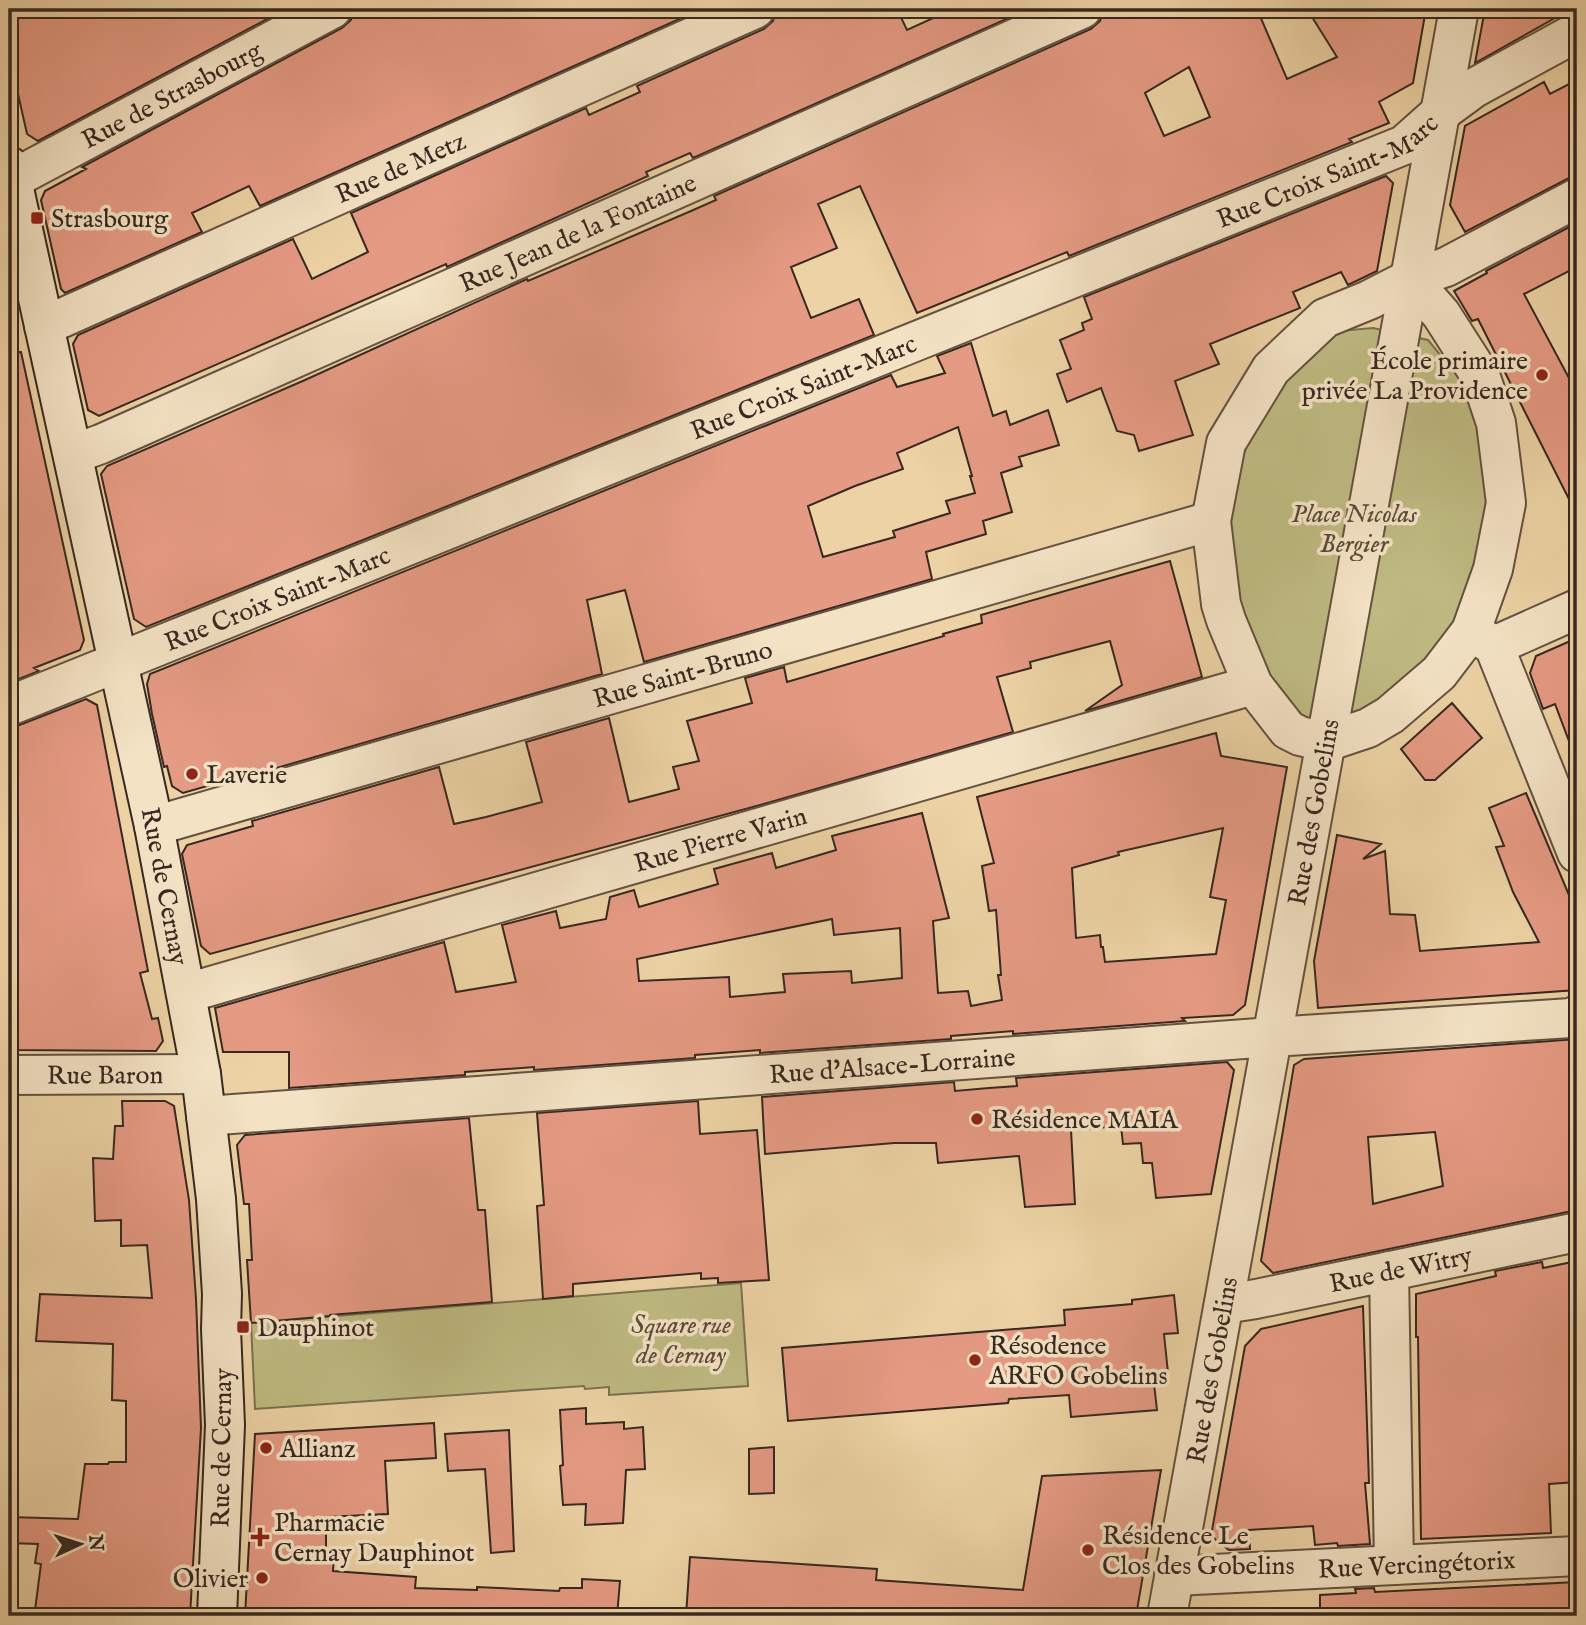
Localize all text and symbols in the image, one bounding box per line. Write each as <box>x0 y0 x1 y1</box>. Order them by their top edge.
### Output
street label: Rue de Strasbourg <box>76 34 269 157</box>
street label: Rue Croix Saint-Marc <box>1212 107 1446 237</box>
street label: Rue de Metz <box>330 125 471 212</box>
street label: Rue Jean de la Fontaine <box>454 167 702 301</box>
place label: Strasbourg <box>51 203 169 236</box>
marker: Strasbourg <box>29 210 45 226</box>
street label: Rue Croix Saint-Marc <box>686 328 922 448</box>
place label: École primaire privée La Providence <box>1302 345 1528 408</box>
marker: École primaire privée La Providence <box>1534 367 1550 383</box>
park label: Place Nicolas Bergier <box>1291 498 1417 562</box>
street label: Rue Croix Saint-Marc <box>160 539 396 660</box>
street label: Rue Saint-Bruno <box>589 633 776 716</box>
street label: Rue des Gobelins <box>1281 716 1348 908</box>
place label: Laverie <box>206 759 287 792</box>
marker: Laverie <box>184 766 200 782</box>
street label: Rue Pierre Varin <box>630 800 811 881</box>
street label: Rue de Cernay <box>132 804 195 968</box>
street label: Rue d'Alsace-Lorraine <box>768 1041 1017 1092</box>
street label: Rue Baron <box>47 1059 164 1093</box>
place label: Résidence MAIA <box>991 1104 1179 1137</box>
marker: Résidence MAIA <box>969 1111 985 1127</box>
street label: Rue de Witry <box>1326 1239 1475 1301</box>
street label: Rue des Gobelins <box>1180 1274 1246 1466</box>
park label: Square rue de Cernay <box>631 1309 731 1372</box>
place label: Dauphinot <box>257 1312 374 1345</box>
marker: Dauphinot <box>235 1319 251 1335</box>
place label: Résodence ARFO Gobelins <box>988 1330 1168 1393</box>
marker: Résodence ARFO Gobelins <box>967 1352 983 1368</box>
street label: Rue de Cernay <box>205 1368 240 1528</box>
place label: Allianz <box>279 1433 356 1466</box>
marker: Allianz <box>258 1440 274 1456</box>
place label: Pharmacie Cernay Dauphinot <box>274 1507 475 1570</box>
north arrow <box>46 1510 116 1580</box>
place label: Résidence Le Clos des Gobelins <box>1102 1520 1295 1583</box>
marker: Pharmacie Cernay Dauphinot <box>252 1529 268 1545</box>
text: N <box>82 1533 108 1553</box>
marker: Résidence Le Clos des Gobelins <box>1080 1542 1096 1558</box>
street label: Rue Vercingétorix <box>1317 1544 1517 1587</box>
place label: Olivier <box>173 1563 248 1596</box>
marker: Olivier <box>254 1570 270 1586</box>

